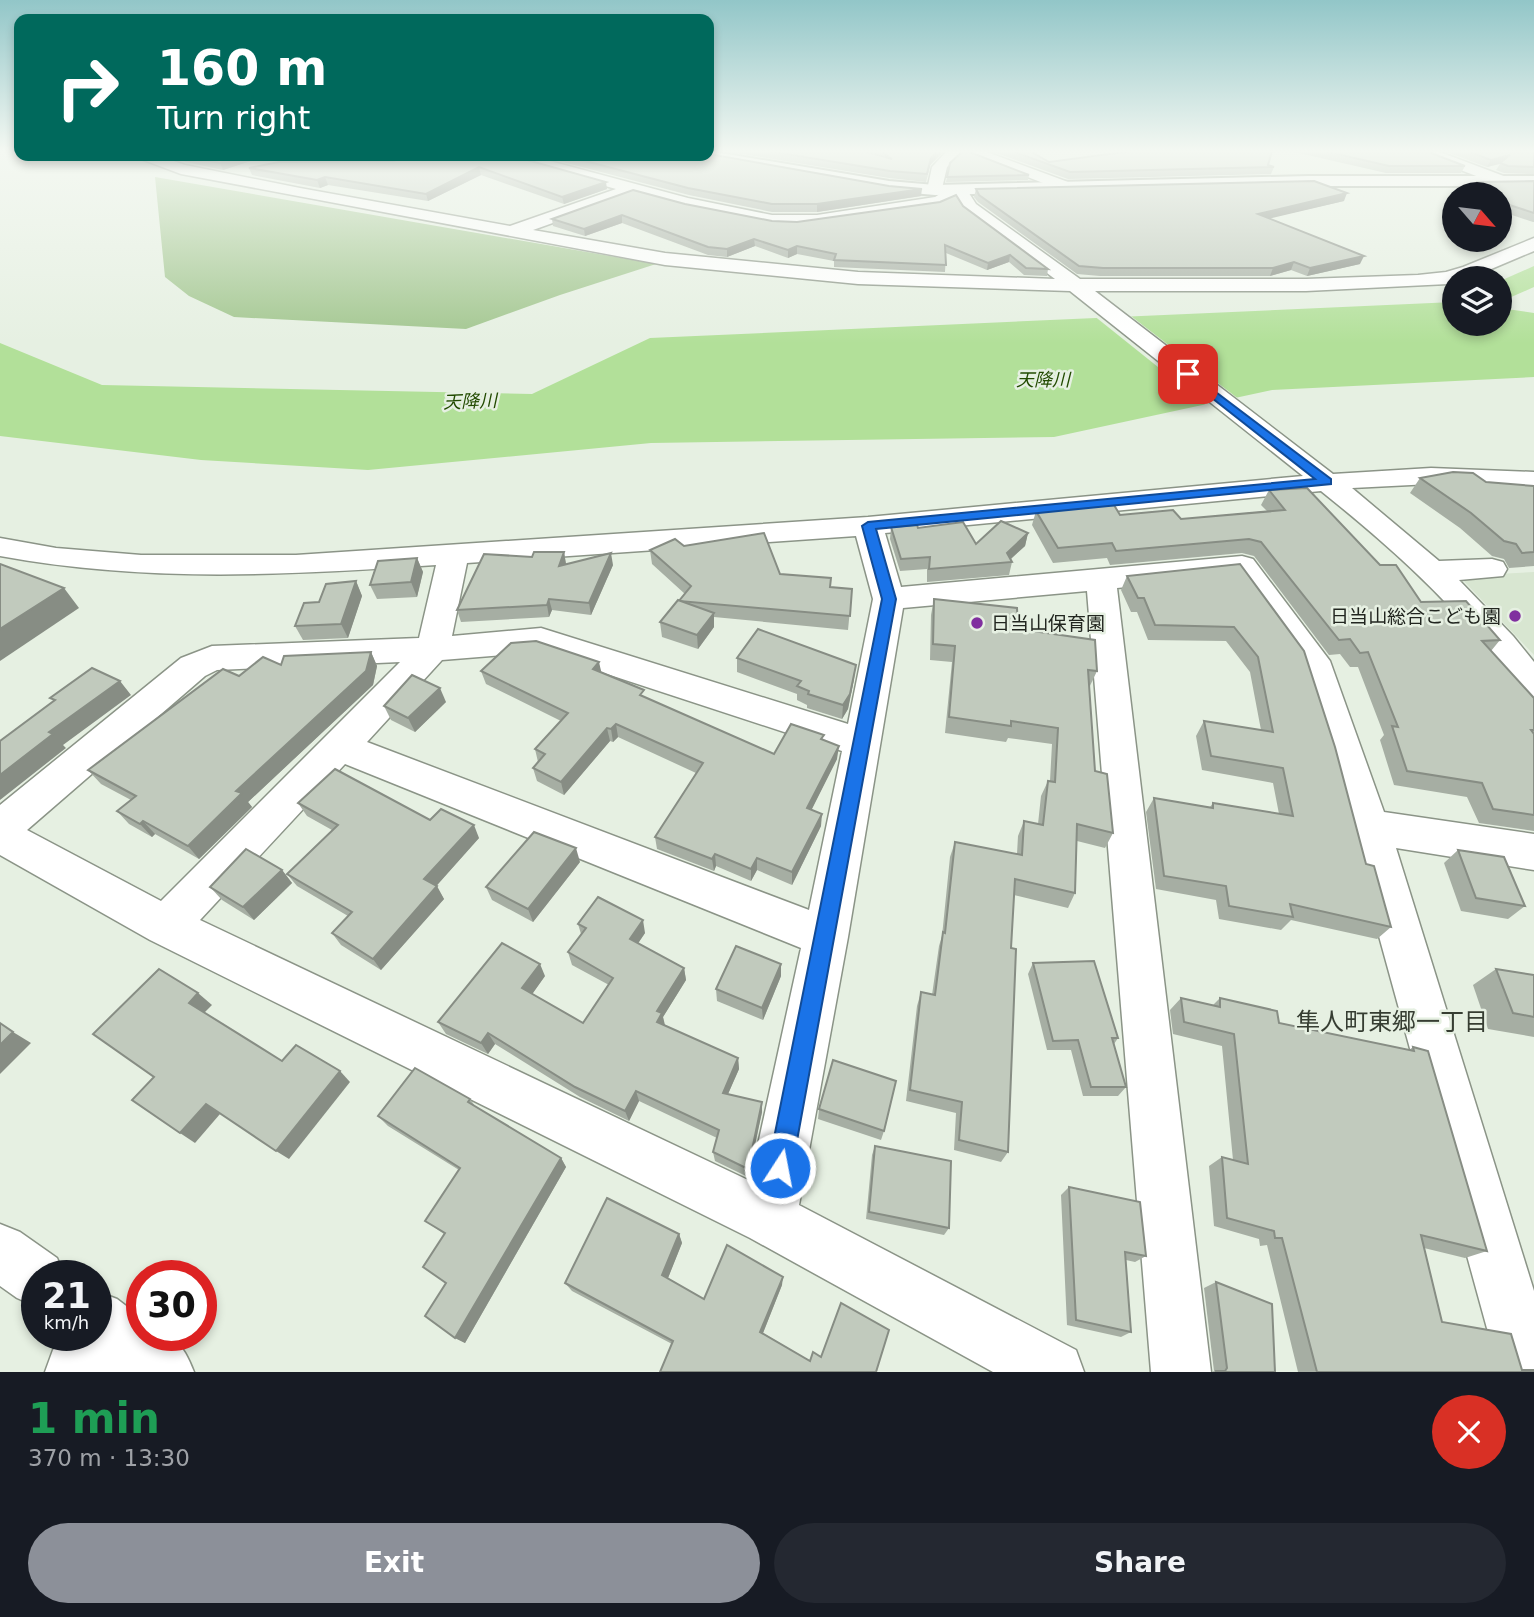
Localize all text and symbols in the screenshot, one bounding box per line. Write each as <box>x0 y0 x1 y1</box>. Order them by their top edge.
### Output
text: 160 m <box>157 40 327 97</box>
icon: right <box>42 42 133 133</box>
text: Turn right <box>157 99 310 137</box>
north arrow <box>1442 182 1512 252</box>
map controls <box>1442 182 1512 336</box>
button: layers <box>1442 266 1512 336</box>
pin <box>1158 344 1218 404</box>
icon: arrive <box>1169 355 1207 393</box>
water label: 天降川 <box>1016 369 1072 390</box>
water label: 天降川 <box>443 389 499 412</box>
place label: 日当山総合こども園 <box>1330 605 1501 627</box>
marker: 日当山総合こども園 <box>1507 608 1523 624</box>
place label: 日当山保育園 <box>991 612 1105 634</box>
marker: 日当山保育園 <box>969 615 985 631</box>
district label: 隼人町東郷一丁目 <box>1296 1008 1488 1036</box>
position arrow <box>743 1131 817 1205</box>
speed limit sign: 30 <box>126 1260 217 1351</box>
text: 21 <box>42 1276 91 1316</box>
text: km/h <box>44 1312 89 1333</box>
text: 1 min <box>28 1394 160 1443</box>
button: close <box>1432 1395 1506 1469</box>
text: 370 m · 13:30 <box>28 1445 190 1471</box>
button: Exit <box>28 1523 760 1603</box>
button: Share <box>774 1523 1506 1603</box>

